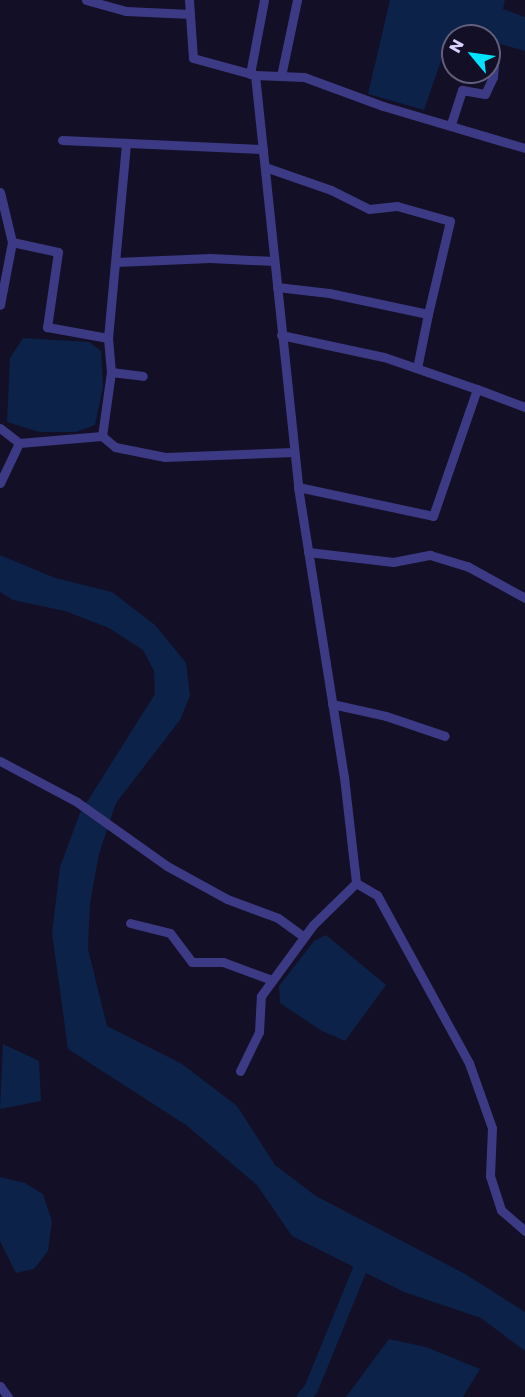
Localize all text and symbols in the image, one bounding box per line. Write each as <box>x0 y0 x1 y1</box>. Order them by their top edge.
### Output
north arrow <box>441 24 501 84</box>
text: N <box>444 35 470 57</box>

